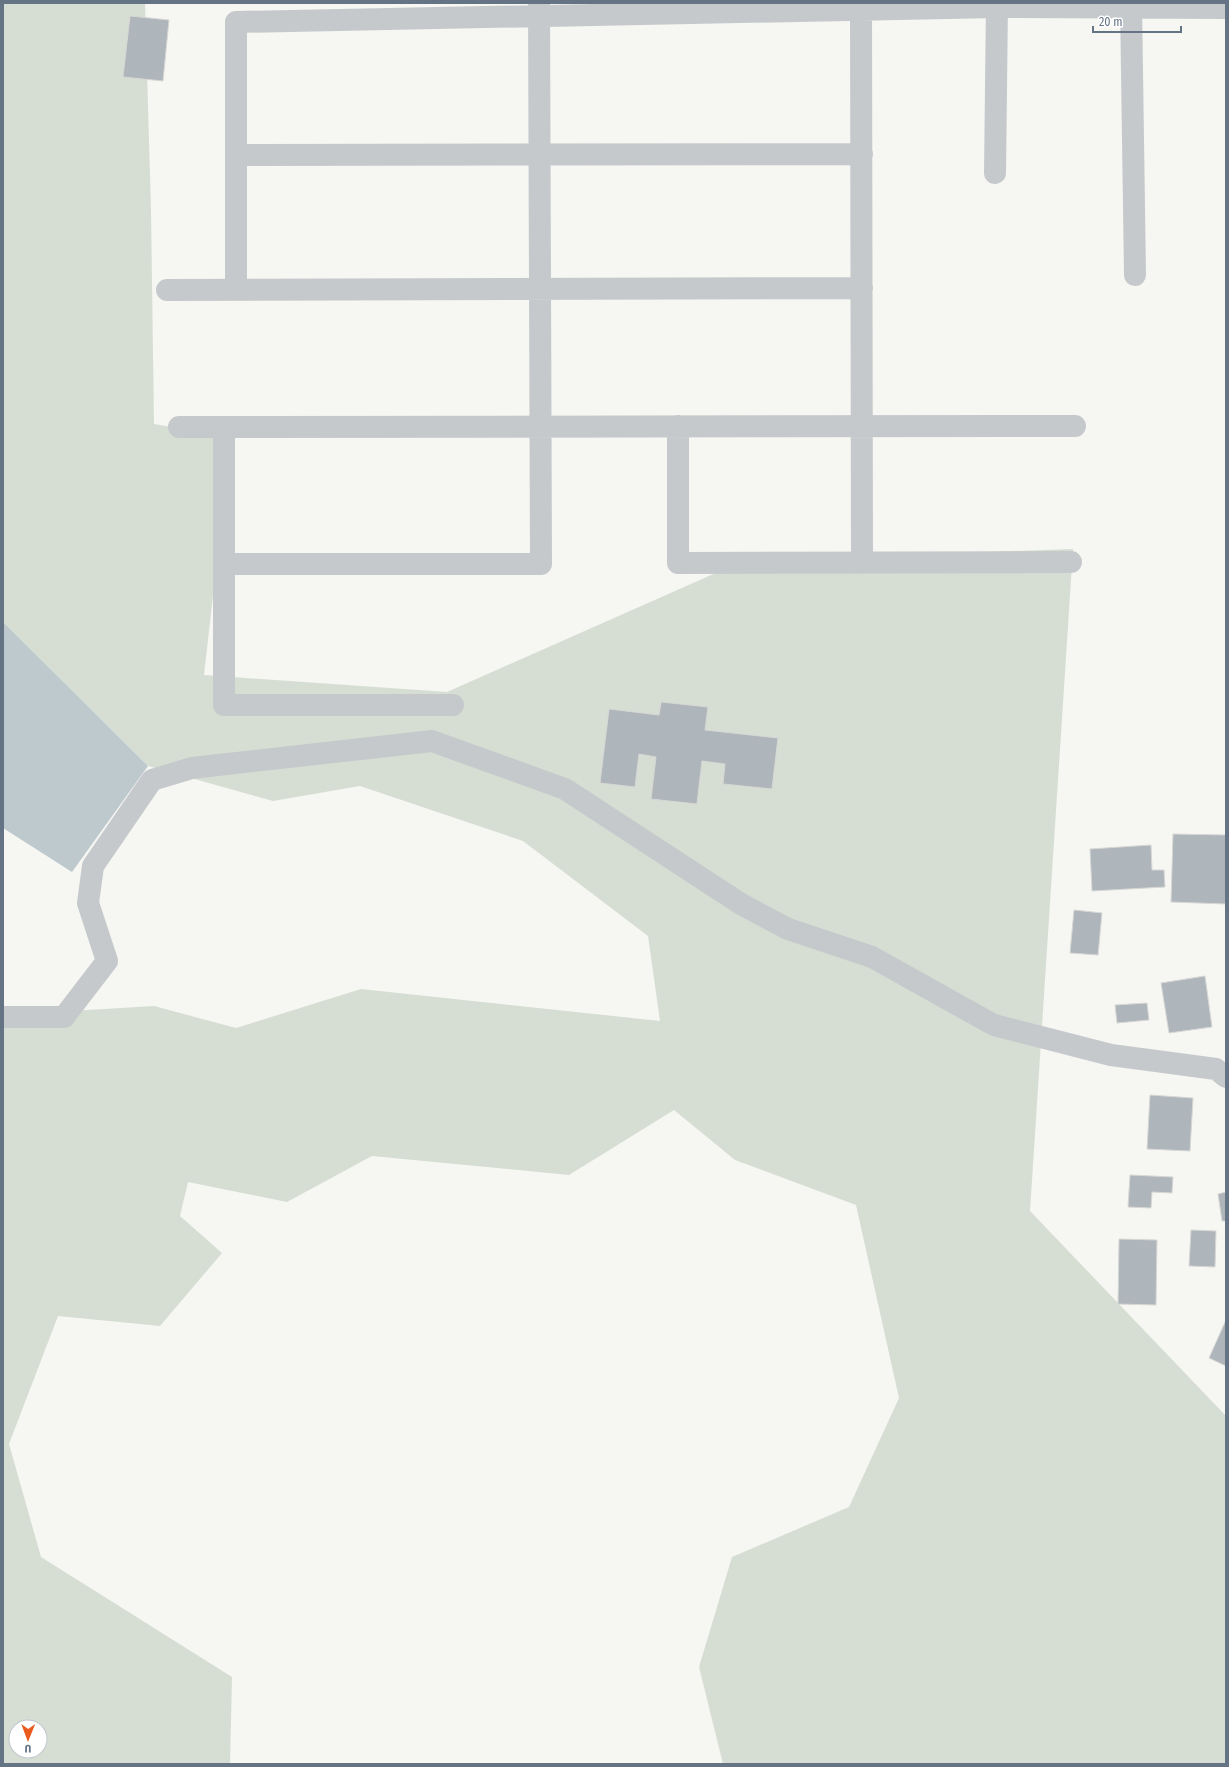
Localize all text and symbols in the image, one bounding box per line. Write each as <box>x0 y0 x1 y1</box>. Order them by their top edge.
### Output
scale bar <box>1093 8 1181 34</box>
text: 20 m <box>1099 15 1123 29</box>
north arrow <box>8 1719 48 1759</box>
text: U <box>24 1742 31 1755</box>

